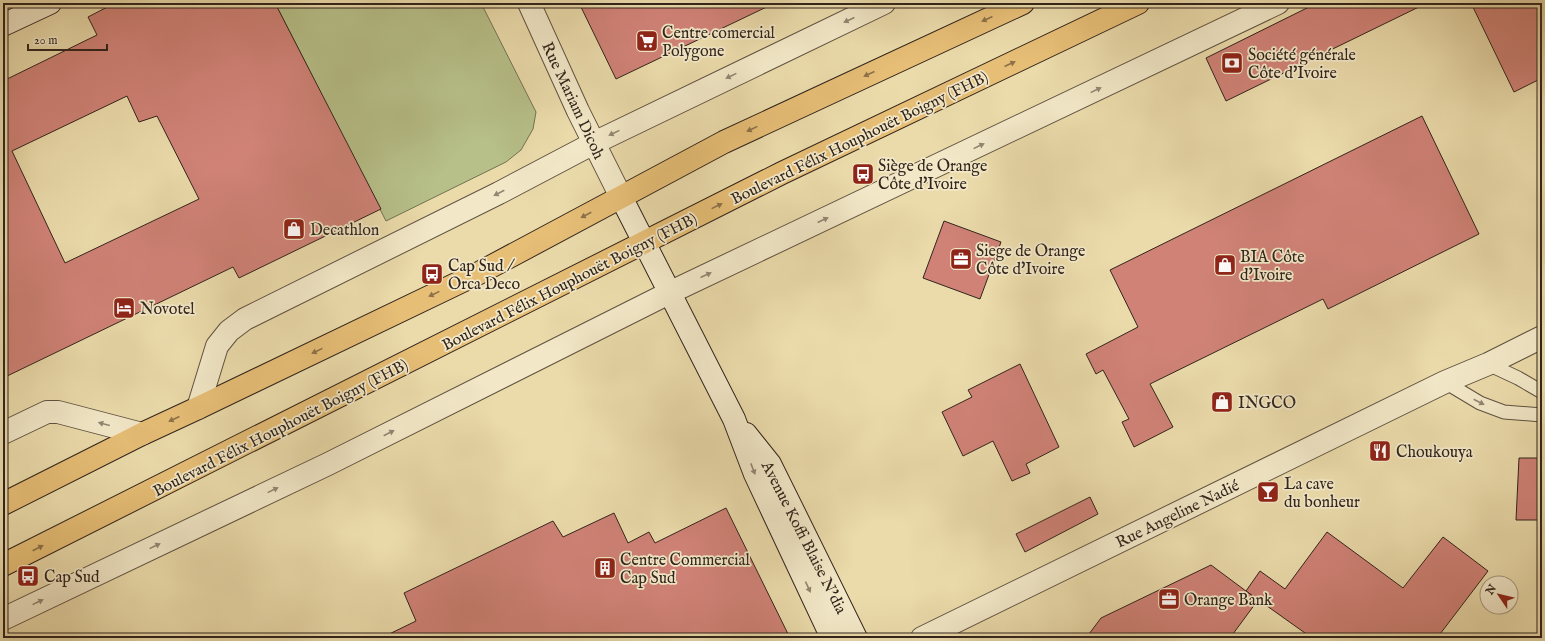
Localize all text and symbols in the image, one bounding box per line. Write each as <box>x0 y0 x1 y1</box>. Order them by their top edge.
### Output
one-way arrow <box>982 16 993 22</box>
one-way arrow <box>843 17 854 23</box>
place label: Centre comercial Polygone <box>662 24 776 62</box>
scale bar <box>28 26 107 52</box>
supermarket icon: Centre comercial Polygone <box>634 28 660 54</box>
text: 20 m <box>34 33 57 48</box>
street label: Rue Mariam Dicoh <box>536 39 608 163</box>
place label: Société générale Côte d'Ivoire <box>1248 46 1356 84</box>
bank icon: Société générale Côte d'Ivoire <box>1219 50 1245 76</box>
one-way arrow <box>1005 61 1016 67</box>
street label: Boulevard Félix Houphouët Boigny (FHB) <box>728 68 992 210</box>
one-way arrow <box>864 71 875 77</box>
one-way arrow <box>726 73 737 79</box>
one-way arrow <box>1090 87 1102 93</box>
one-way arrow <box>746 126 757 132</box>
one-way arrow <box>609 129 620 136</box>
one-way arrow <box>973 143 984 149</box>
place label: Siège de Orange Côte d'Ivoire <box>878 157 987 195</box>
bus stop icon: Siège de Orange Côte d'Ivoire <box>850 161 876 187</box>
one-way arrow <box>493 189 505 196</box>
one-way arrow <box>711 202 723 209</box>
street label: Boulevard Félix Houphouët Boigny (FHB) <box>439 209 701 356</box>
one-way arrow <box>581 212 592 218</box>
shop icon: Decathlon <box>281 216 307 242</box>
one-way arrow <box>818 217 829 223</box>
place label: Decathlon <box>310 221 380 241</box>
place label: Siege de Orange Côte d'Ivoire <box>976 242 1085 280</box>
office icon: Siege de Orange Côte d'Ivoire <box>948 246 974 272</box>
place label: BIA Côte d'Ivoire <box>1240 248 1305 286</box>
shop icon: BIA Côte d'Ivoire <box>1212 252 1238 278</box>
place label: Cap Sud / Orca Deco <box>448 257 520 295</box>
bus stop icon: Cap Sud / Orca Deco <box>419 261 445 287</box>
one-way arrow <box>700 272 711 278</box>
one-way arrow <box>428 291 439 297</box>
hotel icon: Novotel <box>111 295 137 321</box>
place label: Novotel <box>140 300 195 320</box>
one-way arrow <box>311 348 322 354</box>
street label: Boulevard Félix Houphouët Boigny (FHB) <box>150 355 412 502</box>
shop icon: INGCO <box>1209 389 1235 415</box>
place label: INGCO <box>1238 394 1296 414</box>
one-way arrow <box>1473 398 1485 405</box>
one-way arrow <box>168 416 180 422</box>
one-way arrow <box>98 420 110 426</box>
one-way arrow <box>384 430 395 436</box>
restaurant icon: Choukouya <box>1367 438 1393 464</box>
place label: Choukouya <box>1396 443 1473 463</box>
street label: Avenue Koffi Blaise N'dia <box>756 457 851 618</box>
one-way arrow <box>750 464 756 476</box>
place label: La cave du bonheur <box>1284 475 1360 513</box>
street label: Rue Angeline Nadié <box>1113 476 1243 553</box>
bar icon: La cave du bonheur <box>1255 479 1281 505</box>
one-way arrow <box>267 487 278 493</box>
one-way arrow <box>150 543 161 549</box>
one-way arrow <box>32 545 44 551</box>
place label: Centre Commercial Cap Sud <box>620 551 750 589</box>
building icon: Centre Commercial Cap Sud <box>592 555 618 581</box>
bus stop icon: Cap Sud <box>15 563 41 589</box>
place label: Cap Sud <box>44 568 100 588</box>
north arrow <box>1479 575 1519 615</box>
one-way arrow <box>805 581 811 593</box>
text: N <box>1483 582 1500 599</box>
office icon: Orange Bank <box>1156 586 1182 612</box>
place label: Orange Bank <box>1184 591 1273 611</box>
one-way arrow <box>32 599 44 605</box>

